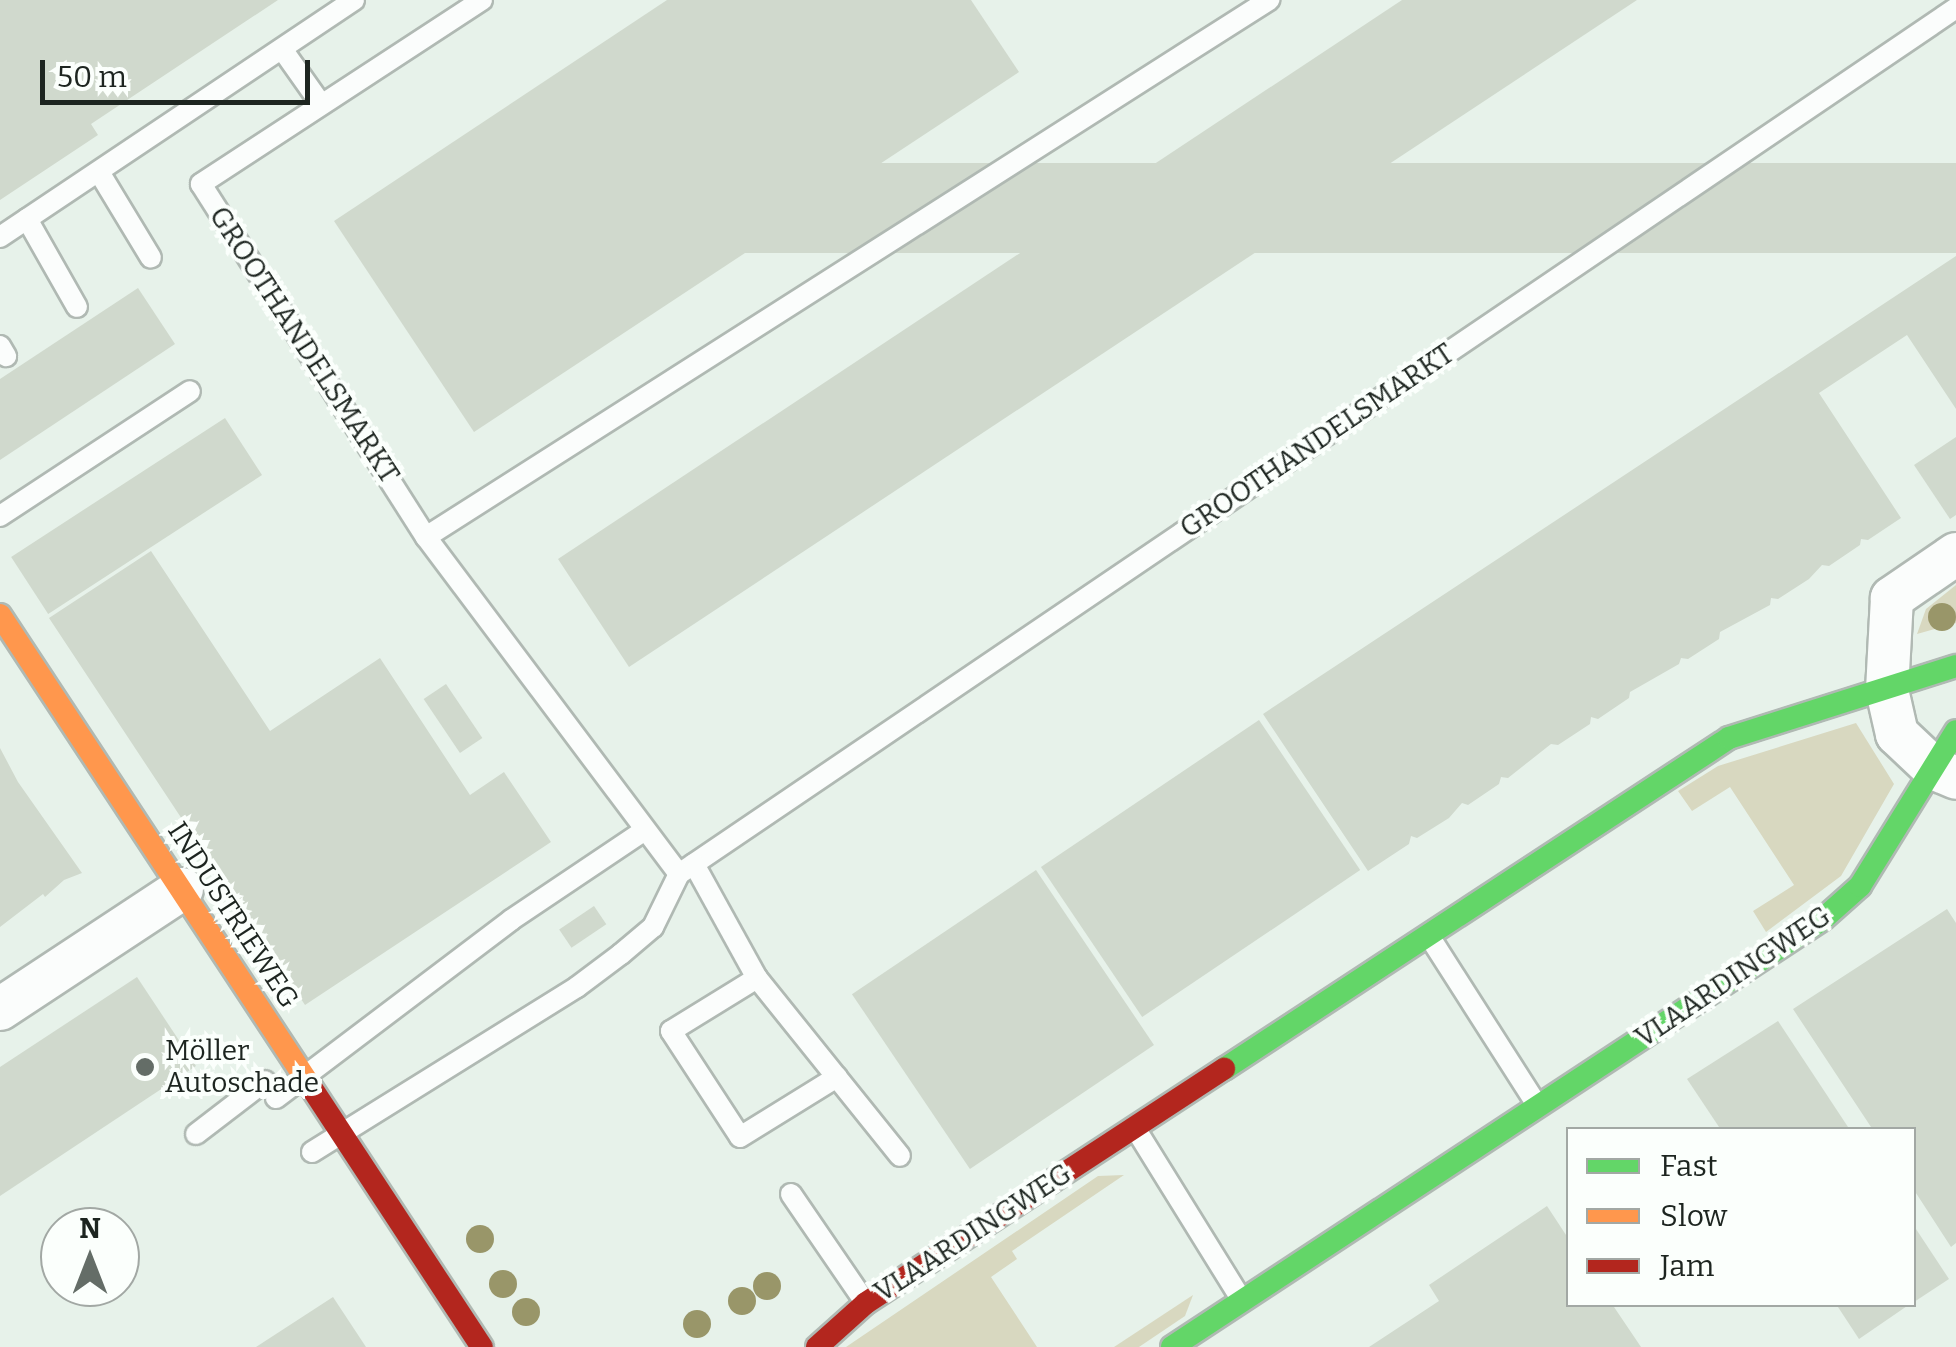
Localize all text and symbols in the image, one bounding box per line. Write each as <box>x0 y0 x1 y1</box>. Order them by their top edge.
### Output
scale bar <box>45 40 315 102</box>
text: 50 m <box>57 59 127 95</box>
street label: GROOTHANDELSMARKT <box>202 200 406 490</box>
street label: GROOTHANDELSMARKT <box>1174 337 1460 545</box>
street label: INDUSTRIEWEG <box>160 816 306 1014</box>
street label: VLAARDINGWEG <box>1629 899 1837 1055</box>
place label: Möller Autoschade <box>165 1034 319 1100</box>
marker: Möller Autoschade <box>134 1056 156 1078</box>
legend <box>1566 1127 1916 1307</box>
text: Fast <box>1660 1148 1718 1184</box>
street label: VLAARDINGWEG <box>868 1157 1078 1309</box>
text: Slow <box>1660 1198 1727 1234</box>
north arrow <box>40 1207 140 1307</box>
text: N <box>79 1212 101 1245</box>
text: Jam <box>1660 1248 1714 1284</box>

